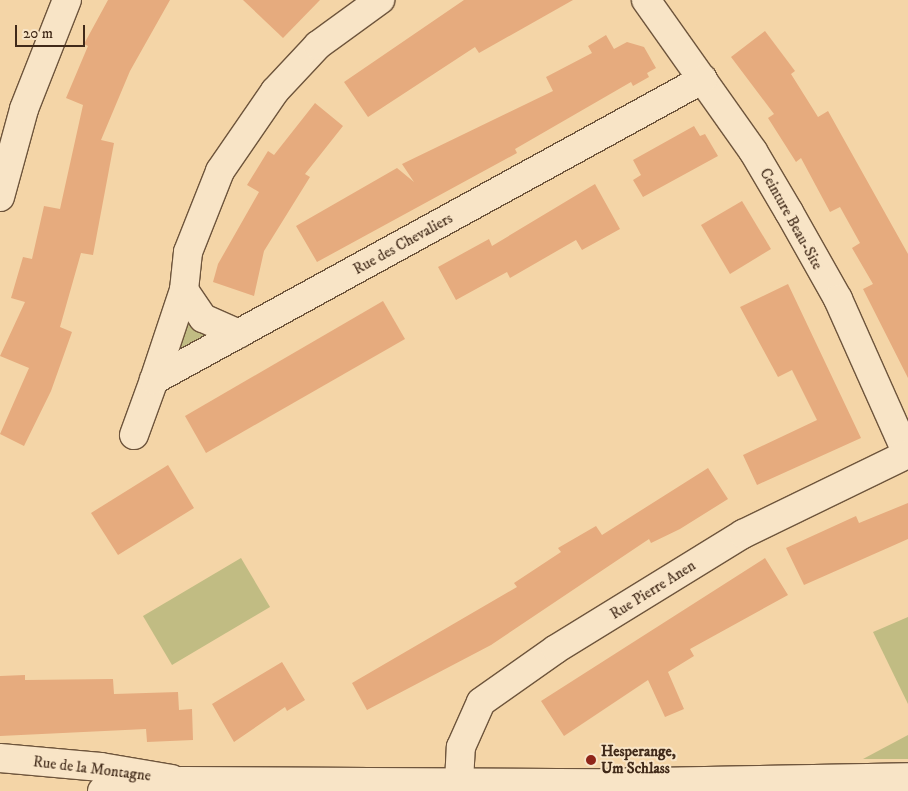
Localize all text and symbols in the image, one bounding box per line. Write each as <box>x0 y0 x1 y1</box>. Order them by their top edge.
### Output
scale bar <box>18 15 88 47</box>
text: 20 m <box>23 24 53 43</box>
street label: Ceinture Beau-Site <box>756 165 826 273</box>
street label: Rue des Chevaliers <box>350 209 456 279</box>
street label: Rue Pierre Anen <box>607 557 699 623</box>
place label: Hesperange, Um Schlass <box>601 742 676 777</box>
street label: Rue de la Montagne <box>32 753 152 785</box>
marker: Hesperange, Um Schlass <box>585 754 597 766</box>

